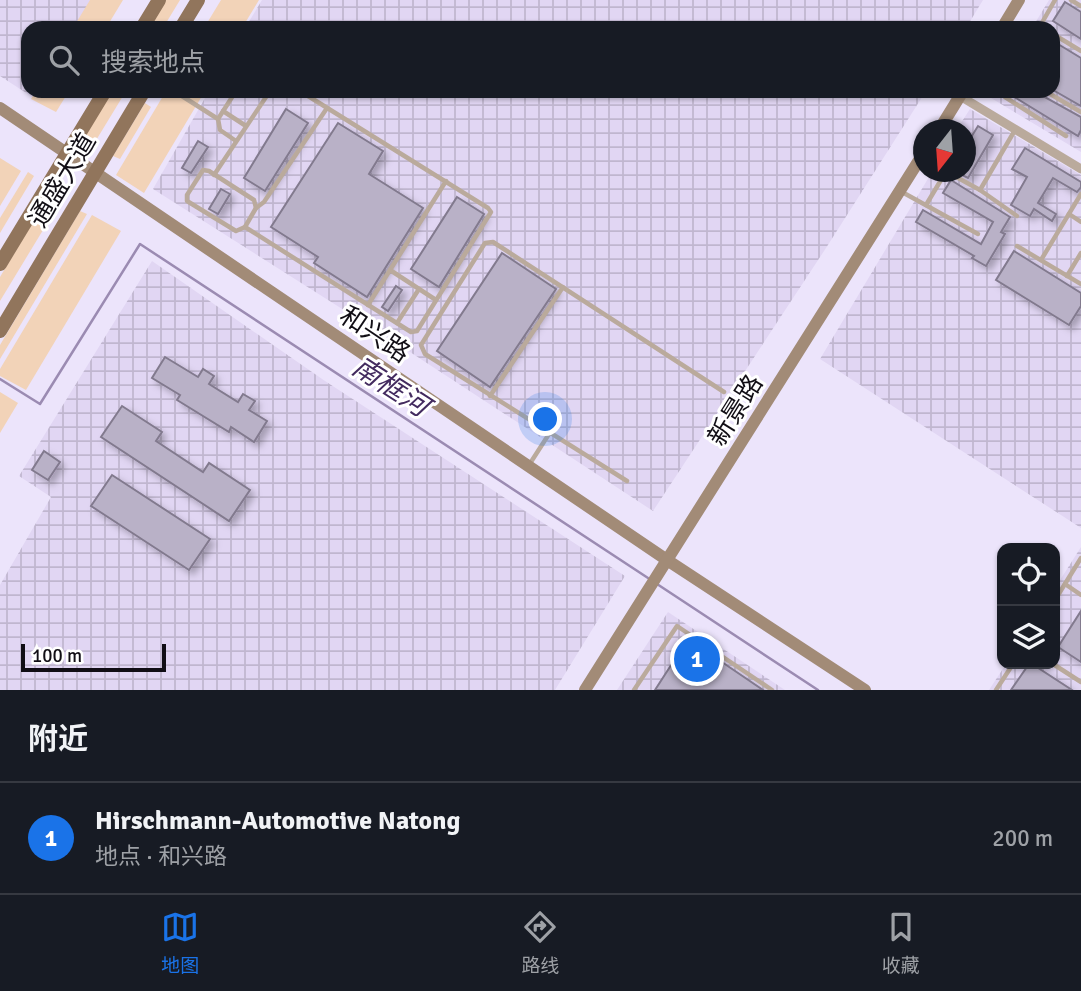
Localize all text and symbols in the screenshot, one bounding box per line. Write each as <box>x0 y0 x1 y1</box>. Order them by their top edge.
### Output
search box <box>21 21 1060 98</box>
icon: search <box>45 41 83 79</box>
text: 搜索地点 <box>101 47 205 79</box>
north arrow <box>913 119 976 182</box>
street label: 通盛大道 <box>22 128 103 233</box>
street label: 和兴路 <box>333 300 416 370</box>
water label: 南框河 <box>346 350 439 427</box>
street label: 新景路 <box>702 369 770 452</box>
your location <box>528 402 562 436</box>
map controls <box>997 543 1060 669</box>
button: locate <box>997 543 1060 606</box>
button: layers <box>997 606 1060 669</box>
pin: 1 <box>674 633 720 685</box>
scale bar <box>21 641 166 673</box>
text: 100 m <box>32 644 82 668</box>
text: 附近 <box>28 721 88 758</box>
text: Hirschmann-Automotive Natong <box>95 805 460 837</box>
text: 1 <box>45 824 57 853</box>
text: 200 m <box>992 824 1053 853</box>
text: 地点 · 和兴路 <box>95 842 227 871</box>
tab: 地图 <box>161 908 199 978</box>
tab: 路线 <box>521 908 560 978</box>
tab: 收藏 <box>882 908 920 978</box>

